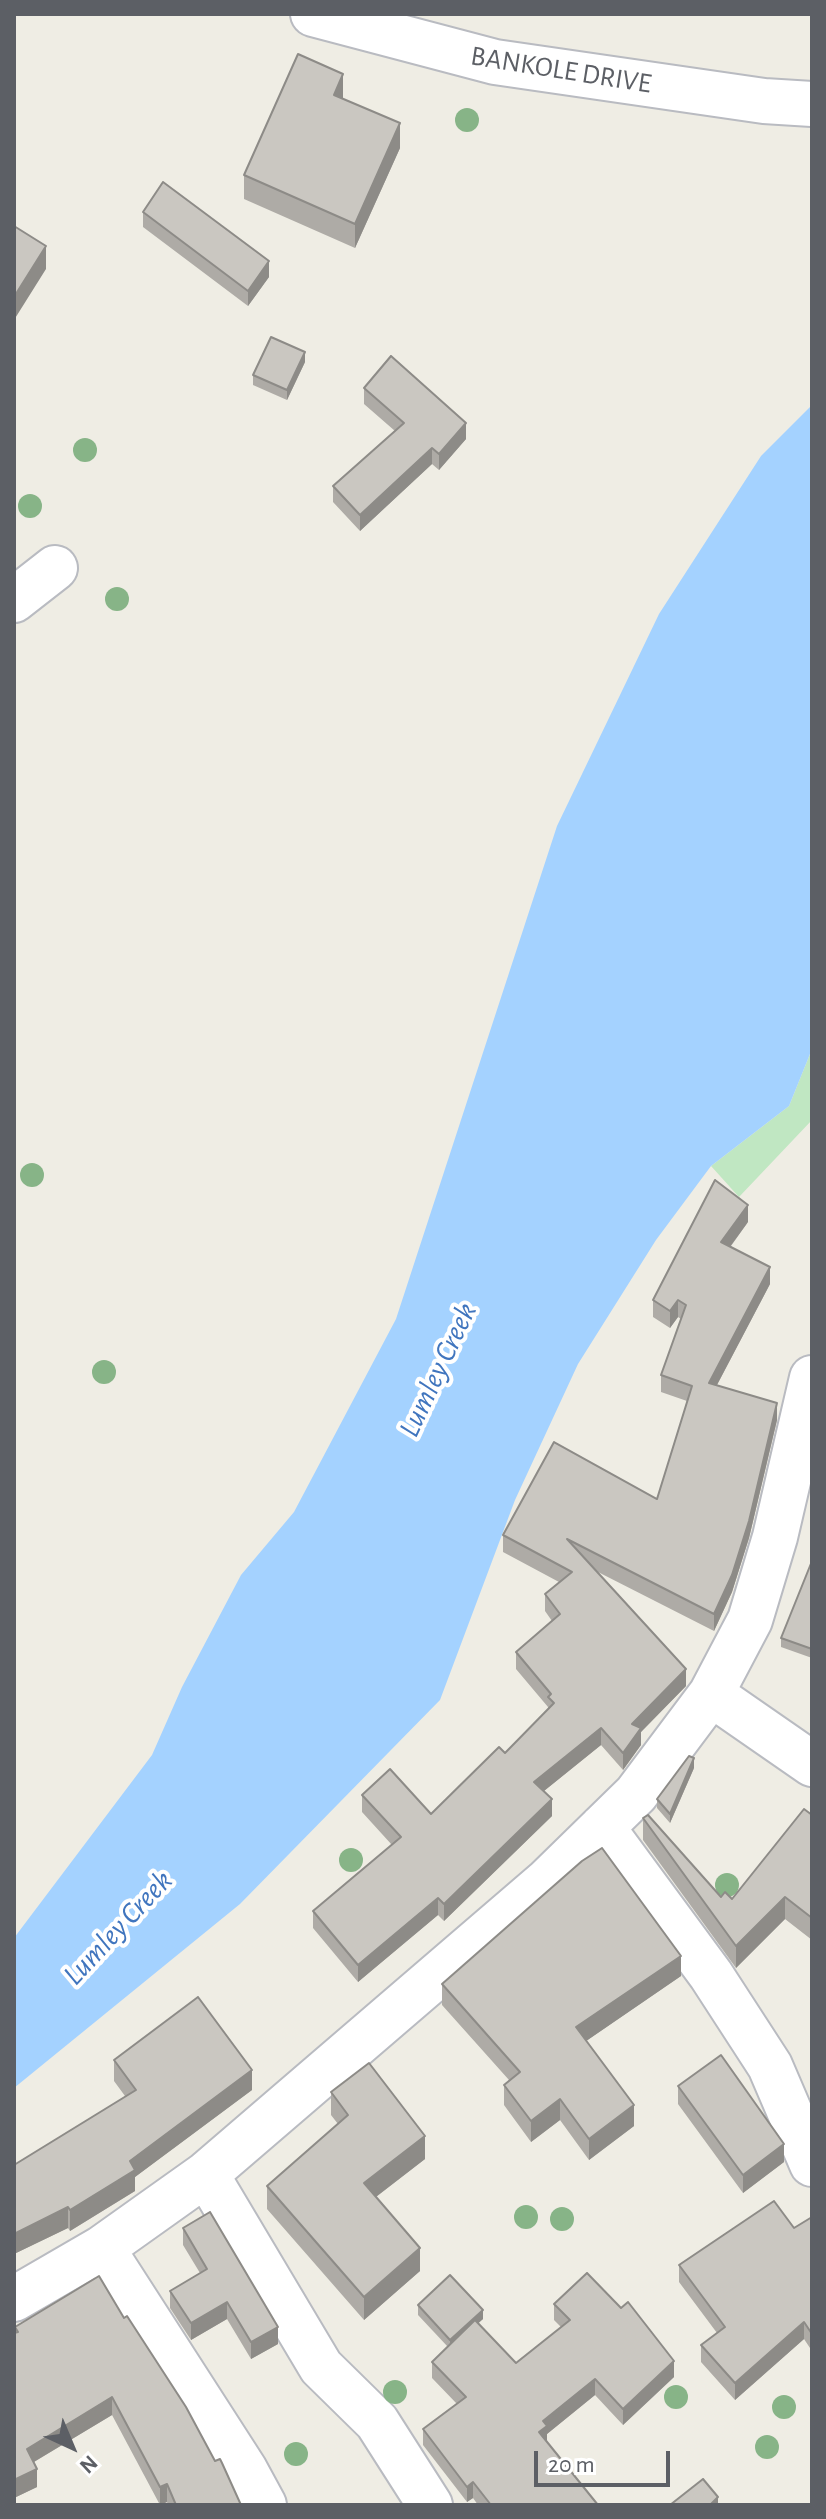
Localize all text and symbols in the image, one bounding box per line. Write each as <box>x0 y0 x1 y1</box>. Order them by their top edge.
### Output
street label: BANKOLE DRIVE <box>468 39 654 101</box>
water label: Lumley Creek <box>391 1297 485 1443</box>
water label: Lumley Creek <box>56 1863 180 1993</box>
north arrow <box>32 2407 112 2487</box>
scale bar <box>538 2435 674 2485</box>
text: N <box>76 2451 102 2477</box>
text: 20 m <box>548 2453 595 2477</box>

